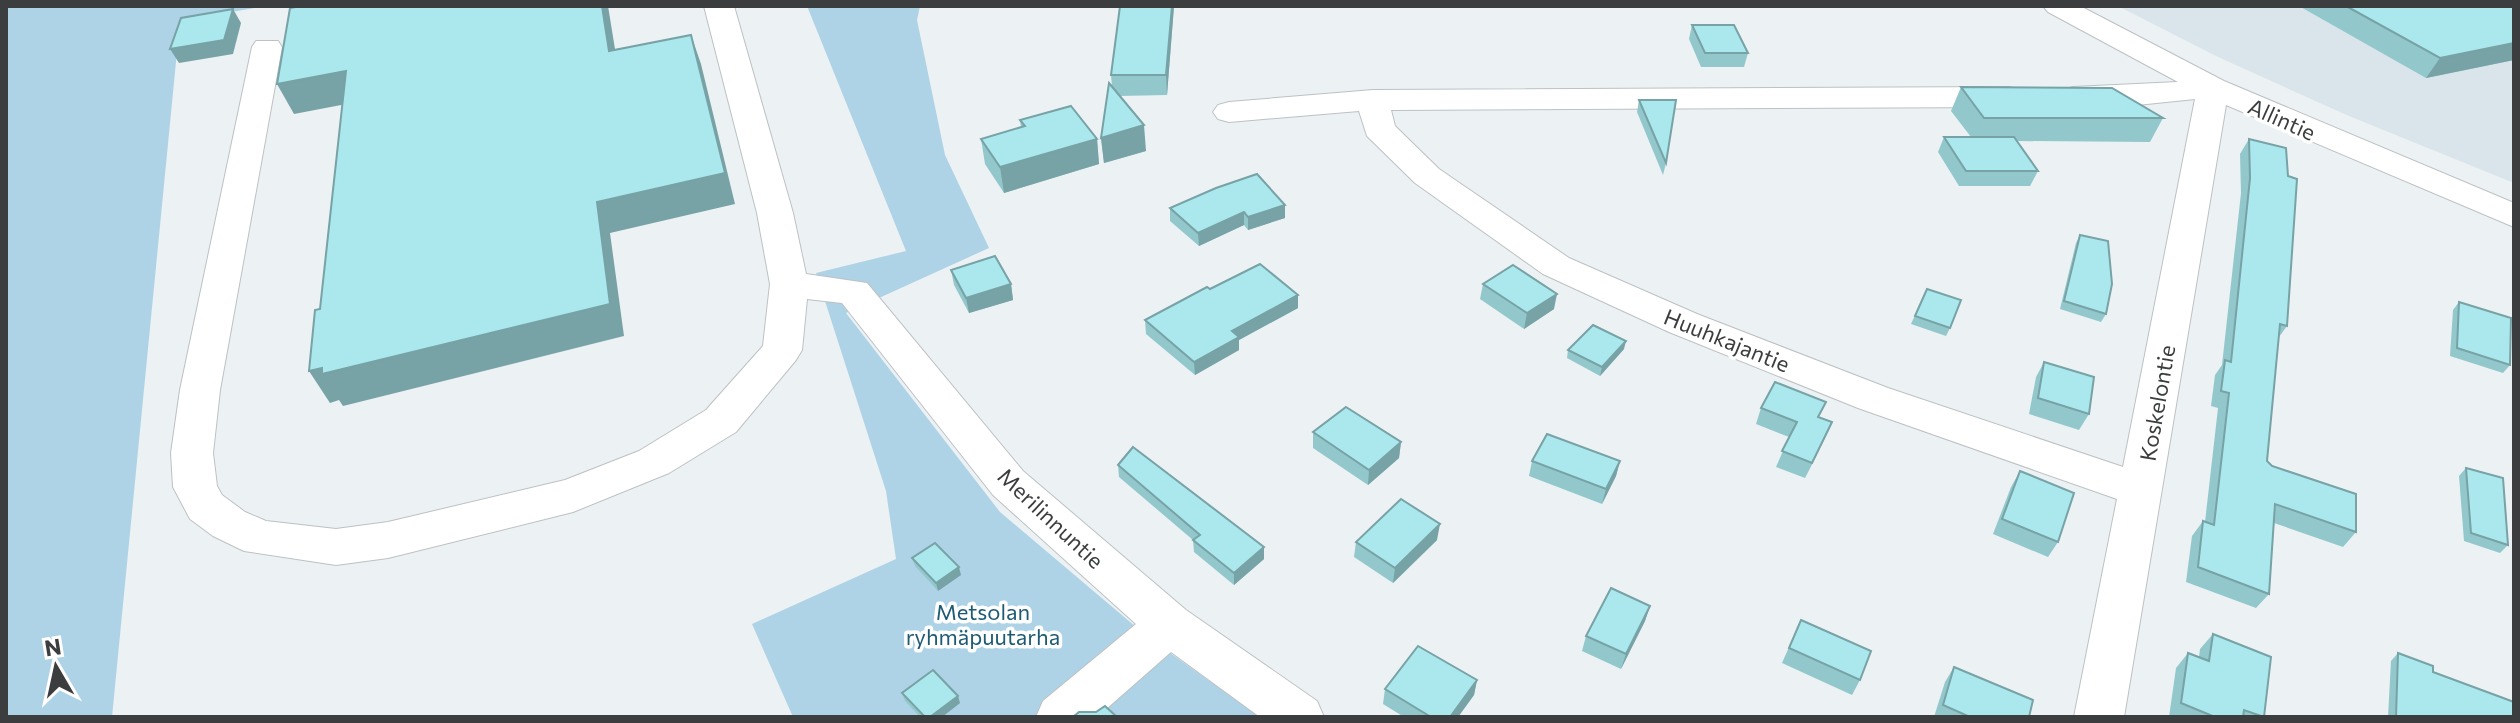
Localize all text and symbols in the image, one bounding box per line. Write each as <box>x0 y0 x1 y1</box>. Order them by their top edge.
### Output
street label: Allintie <box>2244 92 2320 146</box>
street label: Huuhkajantie <box>1660 303 1794 377</box>
street label: Koskelontie <box>2133 343 2181 463</box>
street label: Merilinnuntie <box>993 462 1109 574</box>
park label: Metsolan ryhmäpuutarha <box>906 598 1060 650</box>
north arrow <box>16 627 96 707</box>
text: N <box>43 632 63 661</box>

